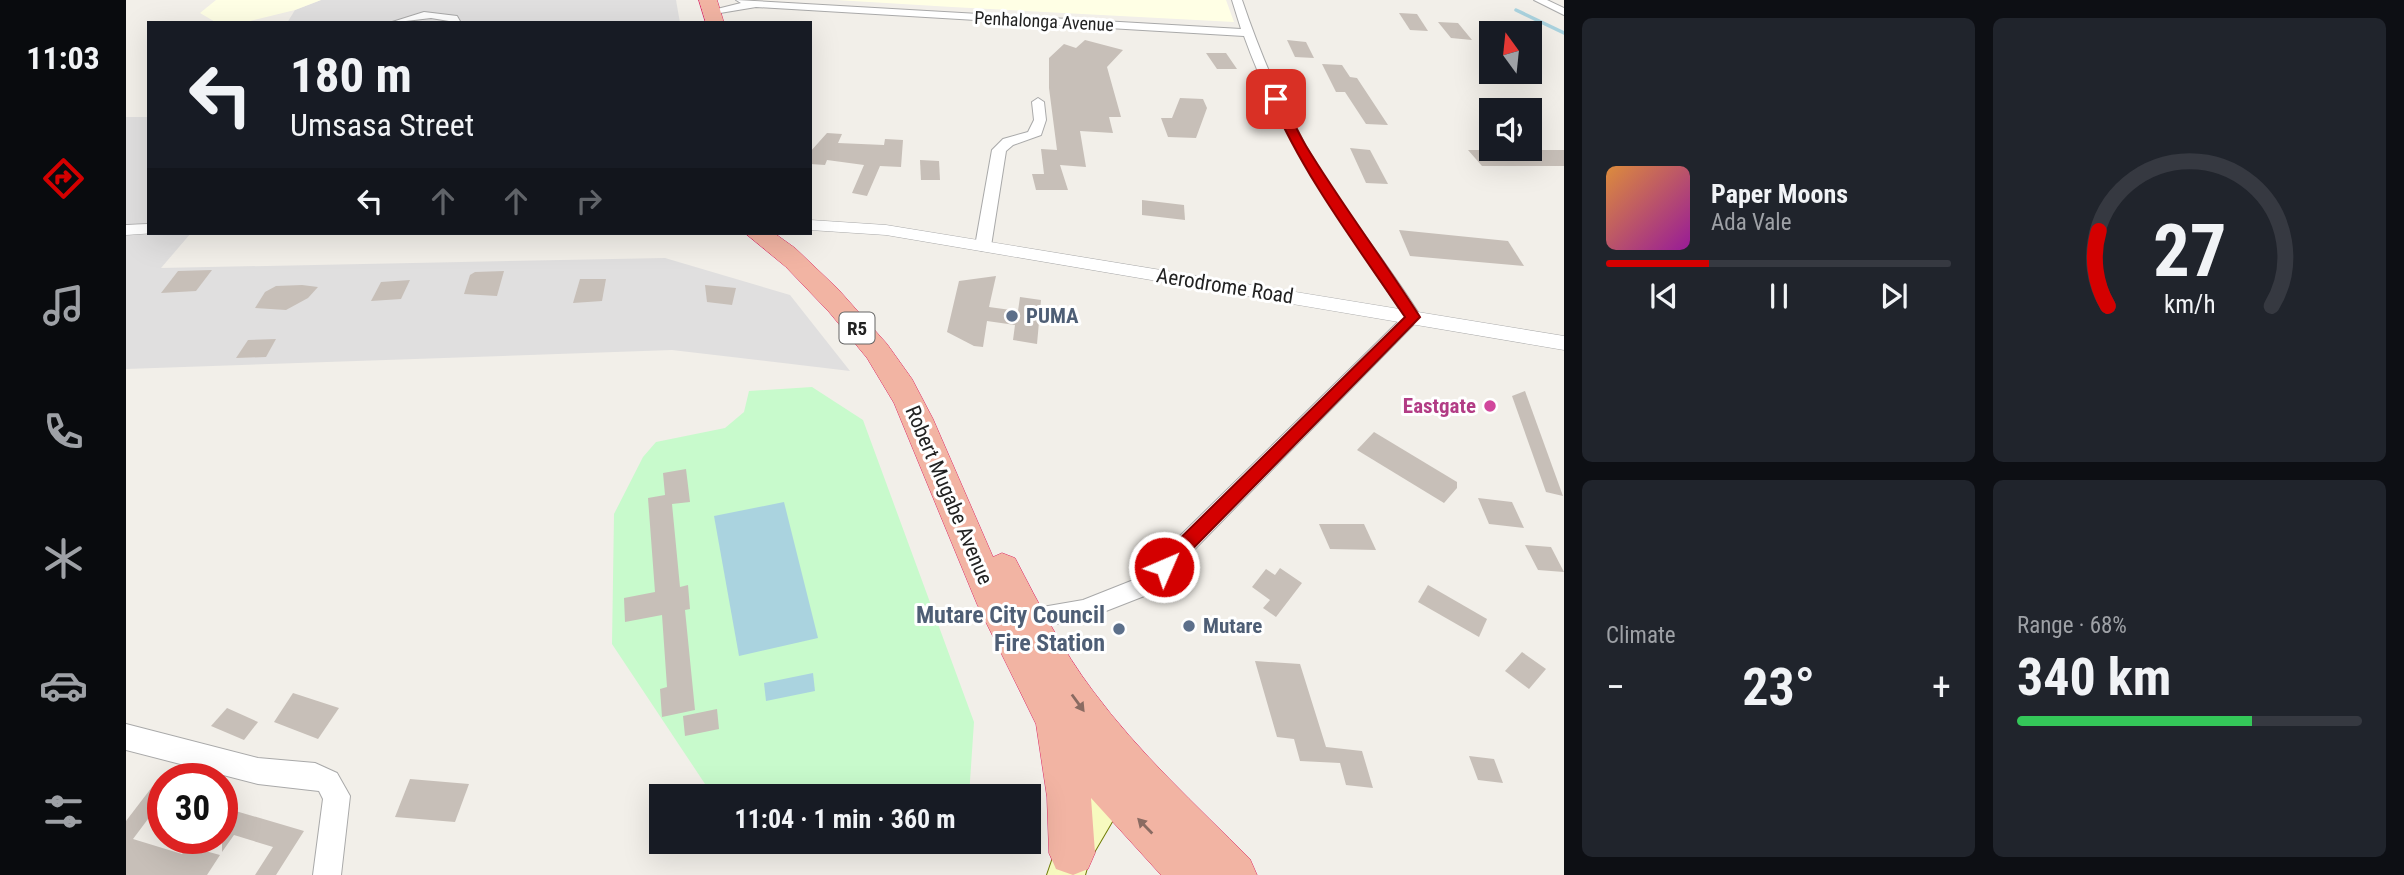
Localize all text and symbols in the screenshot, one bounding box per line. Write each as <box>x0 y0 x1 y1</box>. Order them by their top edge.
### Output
street label: Penhalonga Avenue <box>974 7 1114 35</box>
north arrow <box>1479 21 1542 84</box>
map controls <box>1479 21 1542 161</box>
text: 11:03 <box>26 39 100 77</box>
text: 180 m <box>290 47 412 104</box>
icon: left <box>175 49 266 140</box>
pin <box>1246 69 1306 129</box>
icon: arrive <box>1257 80 1295 118</box>
button: sound <box>1479 98 1542 161</box>
text: Umsasa Street <box>290 106 474 144</box>
icon: directions <box>39 154 88 203</box>
text: Paper Moons <box>1711 179 1848 209</box>
icon: left <box>351 182 389 220</box>
icon: ahead <box>424 182 462 220</box>
icon: ahead <box>497 182 535 220</box>
icon: right <box>570 182 608 220</box>
text: Ada Vale <box>1711 209 1791 236</box>
text: 27 <box>2153 209 2226 295</box>
street label: Aerodrome Road <box>1155 263 1295 309</box>
icon: previous <box>1645 277 1683 315</box>
icon: pause <box>1760 277 1798 315</box>
icon: next <box>1875 277 1913 315</box>
icon: music <box>39 281 88 330</box>
text: km/h <box>2164 290 2215 319</box>
place label: PUMA <box>1026 304 1079 328</box>
marker: PUMA <box>1004 308 1020 324</box>
road number: R5 <box>840 312 874 344</box>
place label: Eastgate <box>1403 394 1476 418</box>
marker: Eastgate <box>1482 398 1498 414</box>
street label: Robert Mugabe Avenue <box>900 402 998 588</box>
icon: phone <box>39 407 88 456</box>
position arrow <box>1127 530 1201 604</box>
icon: climate <box>39 534 88 583</box>
place label: Mutare City Council Fire Station <box>916 601 1105 657</box>
text: Range · 68% <box>2017 612 2127 639</box>
place label: Mutare <box>1203 614 1262 638</box>
marker: Mutare <box>1181 618 1197 634</box>
marker: Mutare City Council Fire Station <box>1111 621 1127 637</box>
text: Climate <box>1606 622 1676 649</box>
text: 340 km <box>2017 647 2171 708</box>
text: 23° <box>1742 657 1815 718</box>
icon: car <box>39 661 88 710</box>
text: − <box>1606 665 1625 709</box>
text: + <box>1932 665 1951 709</box>
one-way arrow <box>1071 694 1085 712</box>
speed limit sign: 30 <box>147 763 238 854</box>
icon: filters <box>39 787 88 836</box>
text: 11:04 · 1 min · 360 m <box>735 804 955 834</box>
one-way arrow <box>1137 817 1153 834</box>

